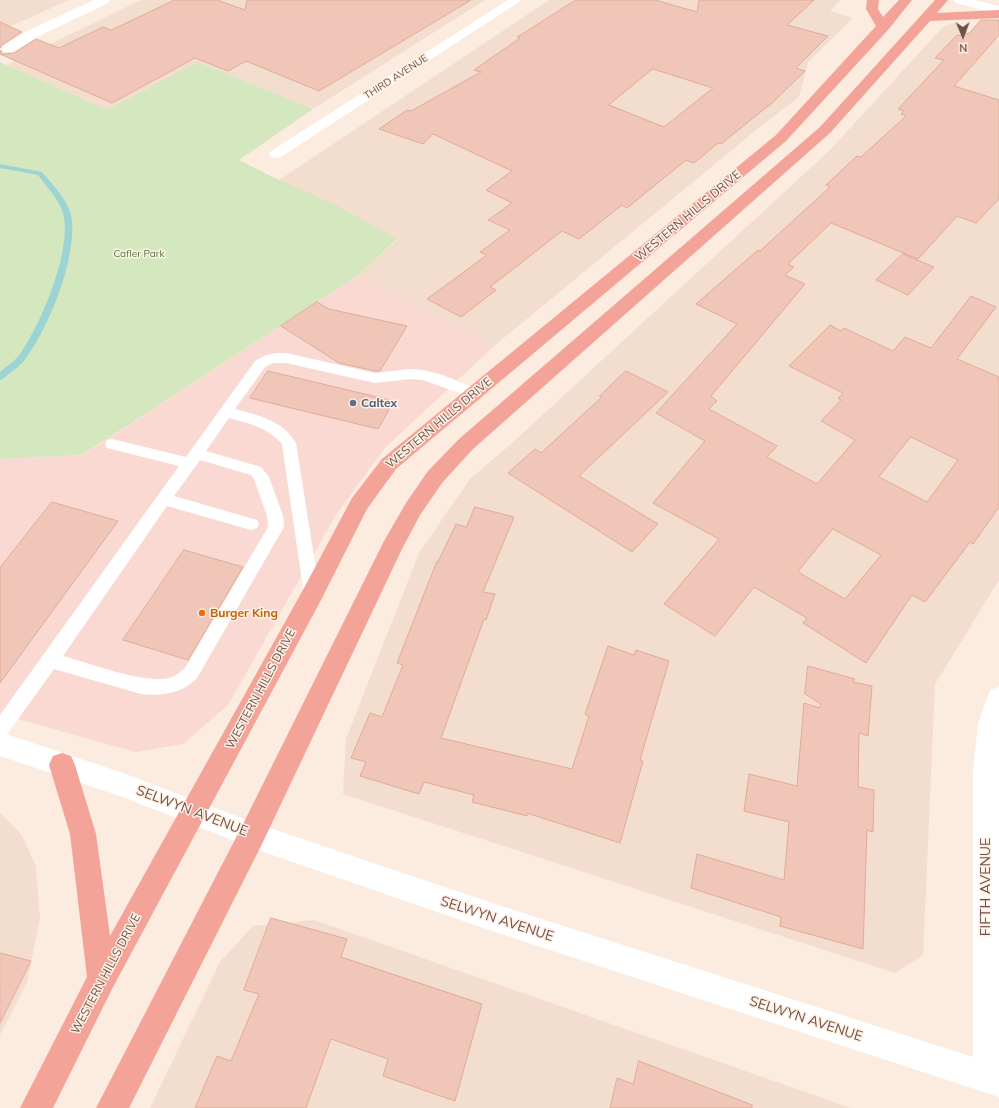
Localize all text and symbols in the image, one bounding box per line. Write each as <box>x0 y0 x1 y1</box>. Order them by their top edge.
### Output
north arrow <box>943 16 983 56</box>
text: N <box>959 41 967 55</box>
street label: THIRD AVENUE <box>362 52 430 102</box>
street label: WESTERN HILLS DRIVE <box>632 167 744 265</box>
park label: Cafler Park <box>113 248 165 260</box>
street label: WESTERN HILLS DRIVE <box>383 374 495 472</box>
place label: Caltex <box>361 396 397 410</box>
marker: Caltex <box>348 398 358 408</box>
place label: Burger King <box>210 606 278 620</box>
marker: Burger King <box>197 608 207 618</box>
street label: WESTERN HILLS DRIVE <box>223 627 299 751</box>
street label: SELWYN AVENUE <box>134 782 250 840</box>
street label: FIFTH AVENUE <box>978 838 994 936</box>
street label: SELWYN AVENUE <box>438 893 556 945</box>
street label: WESTERN HILLS DRIVE <box>68 912 144 1036</box>
street label: SELWYN AVENUE <box>747 993 865 1045</box>

